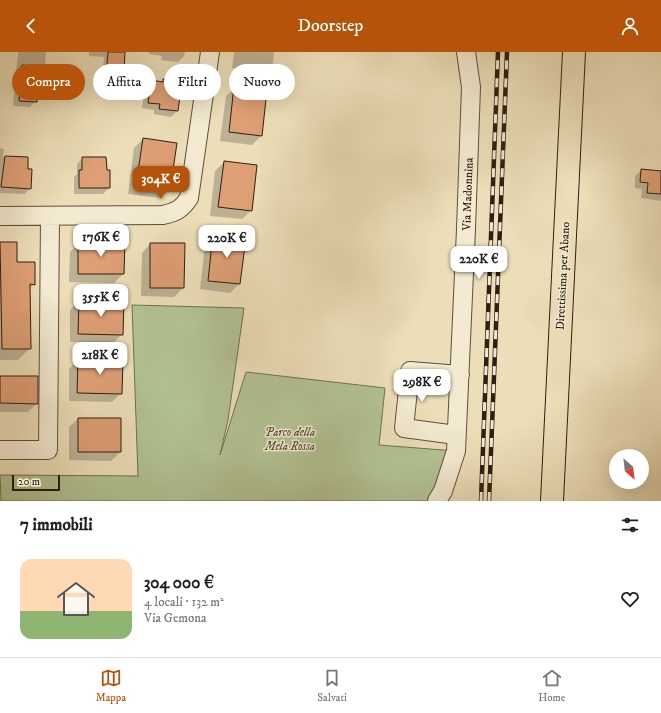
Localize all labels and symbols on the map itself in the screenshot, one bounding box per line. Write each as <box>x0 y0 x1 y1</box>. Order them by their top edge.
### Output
street label: Via Madonnina <box>459 156 477 232</box>
pin: 304K € <box>128 166 194 200</box>
street label: Direttissima per Abano <box>553 221 573 331</box>
pin: 176K € <box>68 224 134 258</box>
pin: 220K € <box>194 225 260 259</box>
pin: 220K € <box>446 246 512 280</box>
pin: 355K € <box>68 284 134 318</box>
pin: 218K € <box>67 342 133 376</box>
pin: 298K € <box>389 369 455 403</box>
park label: Parco della Mela Rossa <box>264 425 315 454</box>
north arrow <box>609 449 649 489</box>
scale bar <box>12 473 60 492</box>

